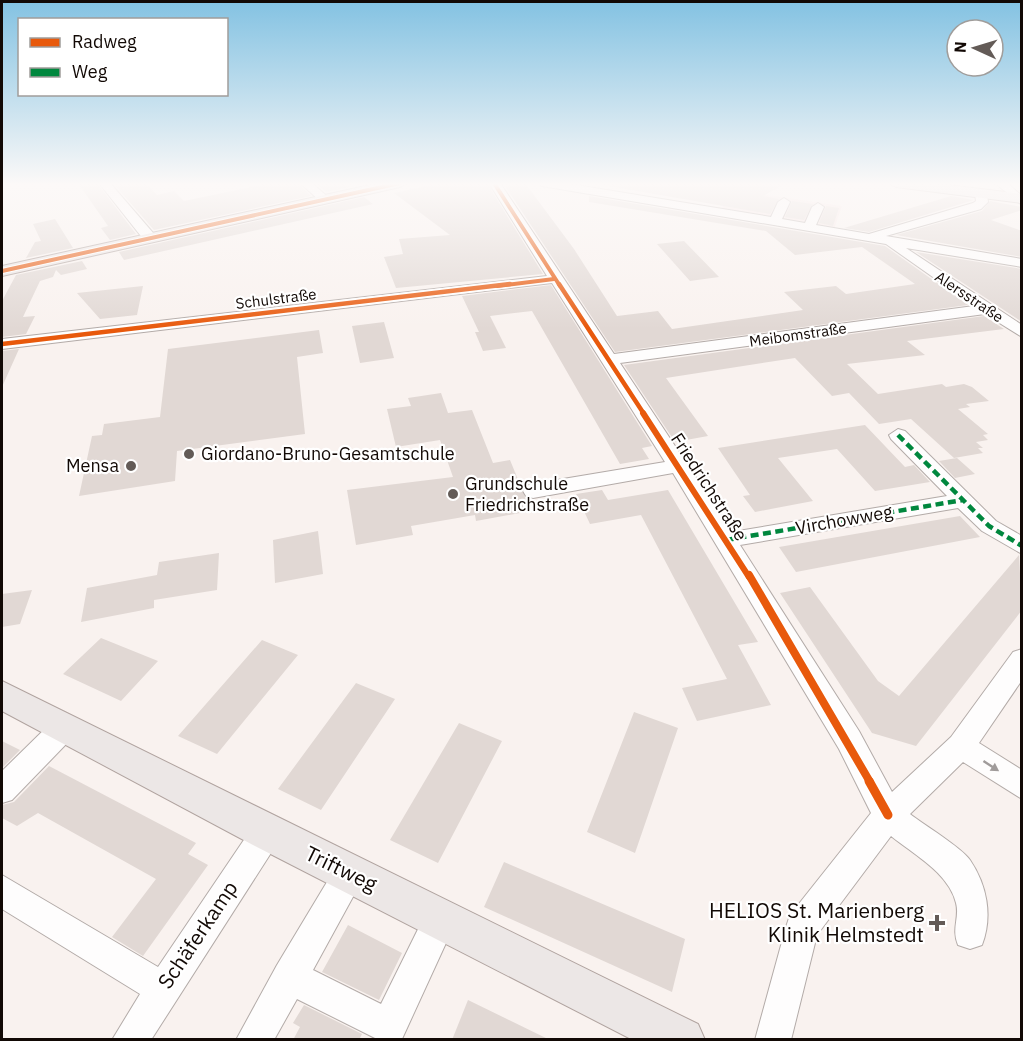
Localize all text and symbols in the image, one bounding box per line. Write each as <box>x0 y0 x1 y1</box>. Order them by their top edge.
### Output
legend <box>18 18 228 96</box>
north arrow <box>945 18 1005 78</box>
text: Radweg <box>72 30 137 53</box>
text: N <box>950 40 970 53</box>
text: Weg <box>72 60 108 83</box>
street label: Alersstraße <box>931 267 1007 326</box>
street label: Schulstraße <box>235 284 317 313</box>
street label: Meibomstraße <box>748 318 848 351</box>
street label: Friedrichstraße <box>666 428 753 545</box>
place label: Giordano-Bruno-Gesamtschule <box>201 442 455 465</box>
marker: Giordano-Bruno-Gesamtschule <box>182 447 196 461</box>
place label: Mensa <box>66 454 119 477</box>
marker: Mensa <box>124 459 138 473</box>
place label: Grundschule Friedrichstraße <box>465 472 589 516</box>
marker: Grundschule Friedrichstraße <box>446 487 460 501</box>
street label: Virchowweg <box>794 500 895 539</box>
one-way arrow <box>983 760 999 772</box>
street label: Triftweg <box>301 839 382 898</box>
street label: Schäferkamp <box>151 875 244 994</box>
place label: HELIOS St. Marienberg Klinik Helmstedt <box>709 896 924 948</box>
marker: HELIOS St. Marienberg Klinik Helmstedt <box>928 914 946 932</box>

